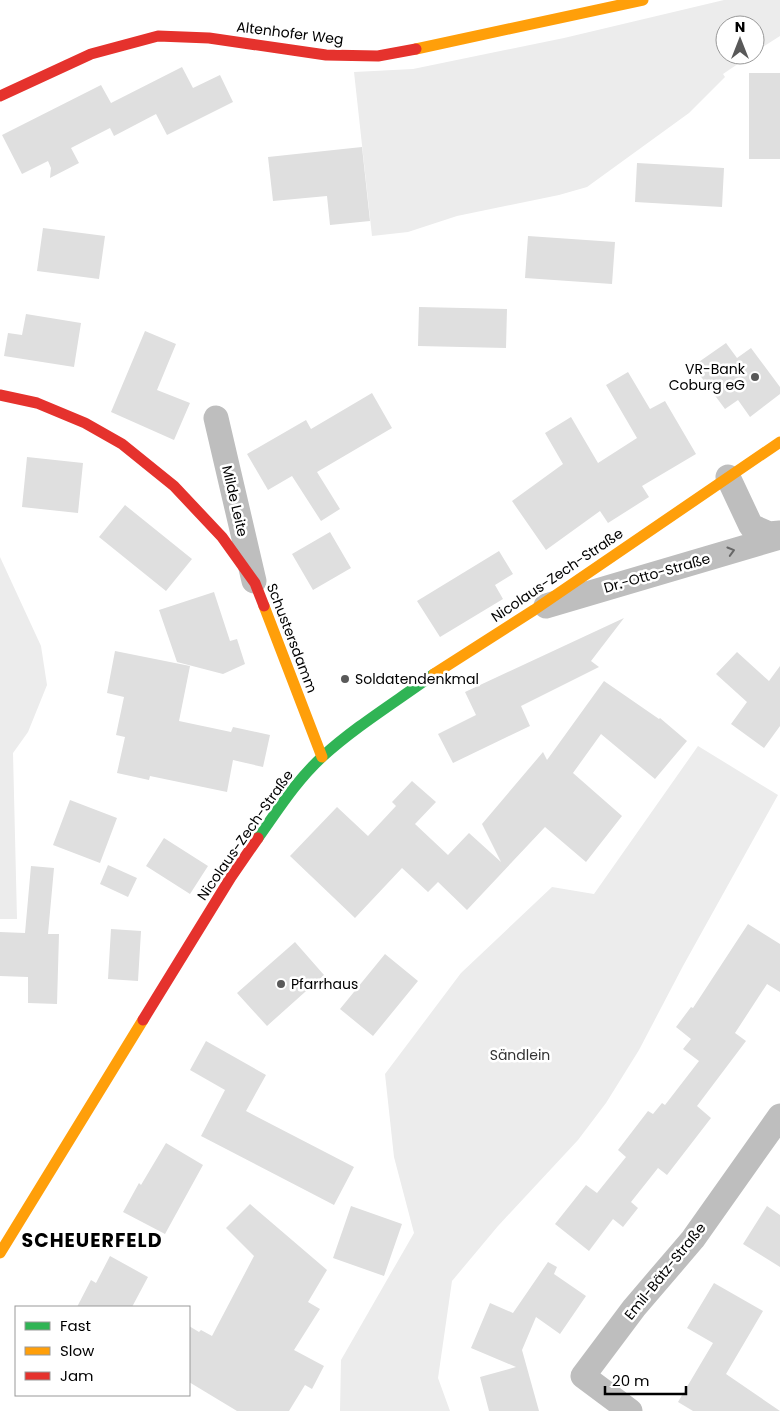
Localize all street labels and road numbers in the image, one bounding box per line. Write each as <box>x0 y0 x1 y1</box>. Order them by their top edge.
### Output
street label: Altenhofer Weg <box>235 17 345 49</box>
street label: Milde Leite <box>217 463 253 539</box>
street label: Nicolaus-Zech-Straße <box>487 523 627 627</box>
street label: Dr.-Otto-Straße <box>601 548 713 598</box>
street label: Schustersdamm <box>262 580 322 696</box>
street label: Nicolaus-Zech-Straße <box>192 765 298 904</box>
street label: Emil-Bätz-Straße <box>620 1218 711 1324</box>

